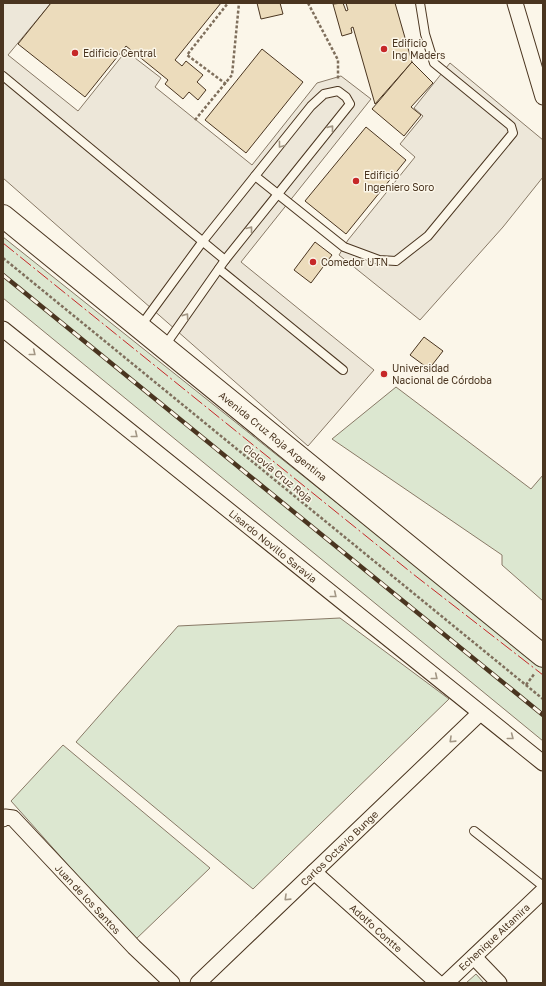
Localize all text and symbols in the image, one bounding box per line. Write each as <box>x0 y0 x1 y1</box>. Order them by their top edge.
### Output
place label: Edificio Ing Maders <box>392 37 445 61</box>
marker: Edificio Ing Maders <box>379 44 389 54</box>
place label: Edificio Central <box>83 47 156 59</box>
marker: Edificio Central <box>70 48 80 58</box>
one-way arrow <box>327 125 334 132</box>
one-way arrow <box>278 140 285 147</box>
place label: Edificio Ingeniero Soro <box>364 169 434 193</box>
marker: Edificio Ingeniero Soro <box>351 176 361 186</box>
one-way arrow <box>245 227 252 234</box>
place label: Comedor UTN <box>321 256 388 268</box>
marker: Comedor UTN <box>308 257 318 267</box>
one-way arrow <box>181 313 189 320</box>
one-way arrow <box>29 349 36 356</box>
place label: Universidad Nacional de Córdoba <box>392 362 492 386</box>
marker: Universidad Nacional de Córdoba <box>379 369 389 379</box>
street label: Avenida Cruz Roja Argentina <box>217 389 329 483</box>
one-way arrow <box>130 430 137 437</box>
street label: Ciclovía Cruz Roja <box>241 441 315 505</box>
street label: Lisardo Novillo Saravia <box>227 507 319 585</box>
one-way arrow <box>329 591 337 598</box>
one-way arrow <box>431 672 438 679</box>
one-way arrow <box>506 733 513 740</box>
one-way arrow <box>449 735 457 743</box>
street label: Carlos Octavio Bunge <box>298 808 380 888</box>
street label: Juan de los Santos <box>53 862 123 936</box>
one-way arrow <box>284 893 292 901</box>
street label: Adolfo Contte <box>347 901 405 955</box>
street label: Echenique Altamira <box>456 901 532 973</box>

